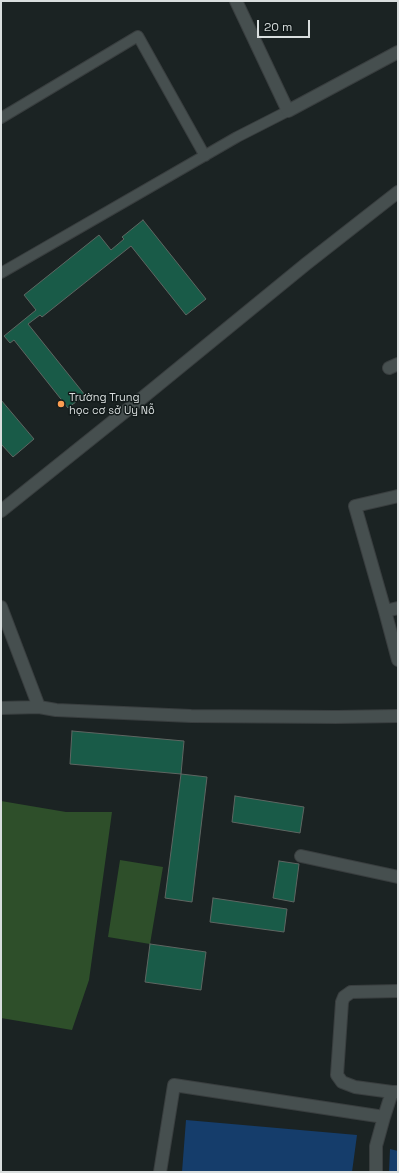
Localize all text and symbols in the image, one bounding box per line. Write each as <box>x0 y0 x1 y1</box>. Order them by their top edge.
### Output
scale bar <box>259 12 312 38</box>
text: 20 m <box>264 19 292 35</box>
place label: Trường Trung học cơ sở Uy Nỗ <box>69 391 155 417</box>
marker: Trường Trung học cơ sở Uy Nỗ <box>56 399 66 409</box>

